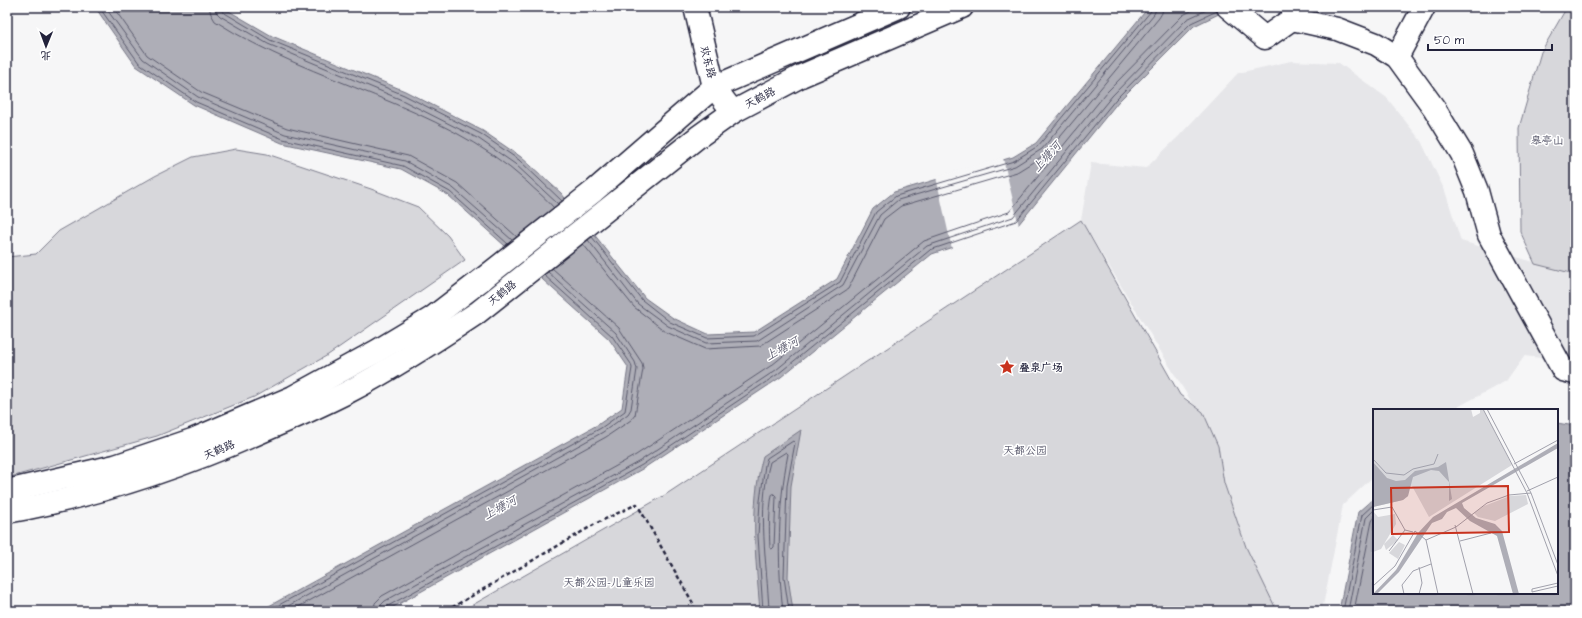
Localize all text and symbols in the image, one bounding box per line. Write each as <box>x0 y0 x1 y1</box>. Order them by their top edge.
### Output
north arrow <box>26 26 66 66</box>
scale bar <box>1428 26 1552 52</box>
text: 50 m <box>1434 32 1465 49</box>
street label: 欢东路 <box>697 44 719 80</box>
text: 北 <box>40 48 51 63</box>
street label: 天鹤路 <box>742 84 778 112</box>
park label: 皋亭山 <box>1531 133 1564 148</box>
water label: 上塘河 <box>1029 136 1067 176</box>
street label: 天鹤路 <box>484 277 520 309</box>
water label: 上塘河 <box>762 332 804 365</box>
place icon: 叠泉广场 <box>998 358 1016 376</box>
place label: 叠泉广场 <box>1019 360 1063 375</box>
inset map <box>1373 409 1558 594</box>
street label: 天鹤路 <box>201 437 237 463</box>
park label: 天都公园 <box>1003 443 1047 458</box>
water label: 上塘河 <box>480 491 522 524</box>
park label: 天都公园-儿童乐园 <box>563 575 655 590</box>

